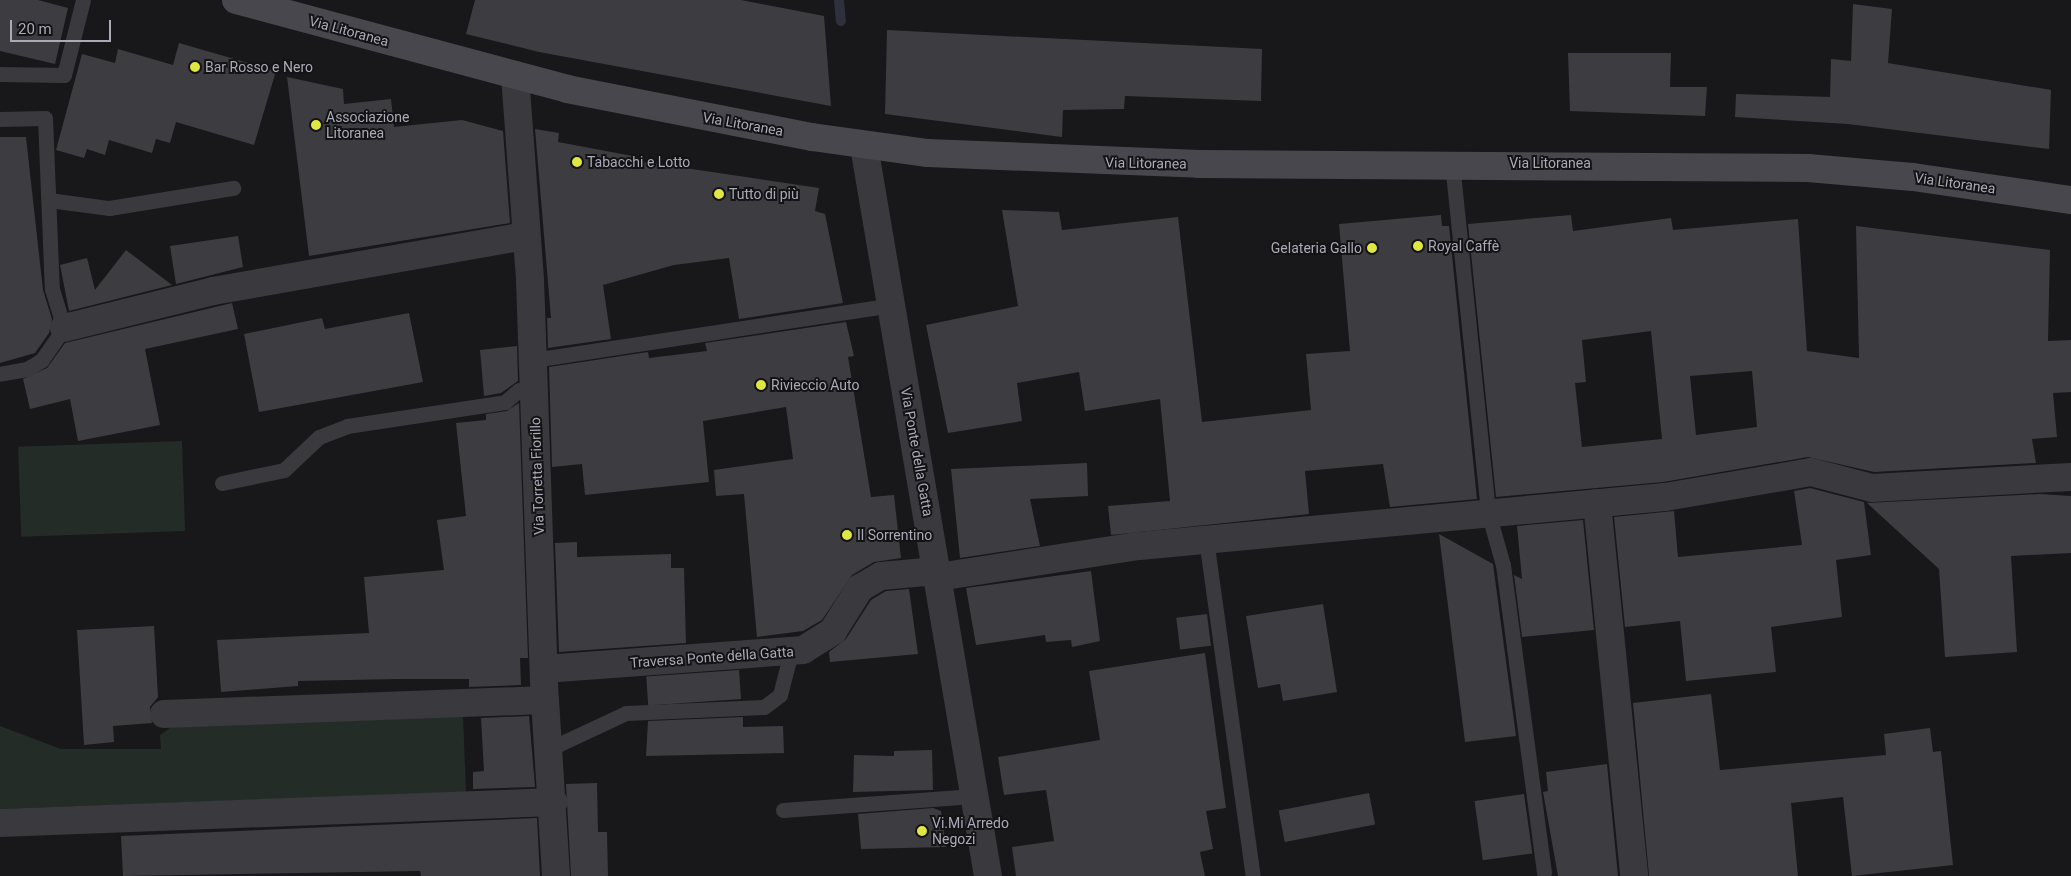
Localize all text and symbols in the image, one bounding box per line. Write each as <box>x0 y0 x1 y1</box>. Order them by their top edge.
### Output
scale bar <box>12 10 114 42</box>
street label: Via Litoranea <box>307 12 391 50</box>
text: 20 m <box>18 20 52 38</box>
place label: Bar Rosso e Nero <box>205 59 313 75</box>
marker: Bar Rosso e Nero <box>189 61 201 73</box>
place label: Associazione Litoranea <box>326 109 409 142</box>
street label: Via Litoranea <box>701 109 785 139</box>
marker: Associazione Litoranea <box>310 119 322 131</box>
place label: Tabacchi e Lotto <box>587 154 690 170</box>
street label: Via Litoranea <box>1105 154 1187 172</box>
street label: Via Litoranea <box>1509 155 1591 171</box>
marker: Tabacchi e Lotto <box>571 156 583 168</box>
street label: Via Litoranea <box>1913 169 1997 197</box>
place label: Tutto di più <box>729 186 799 202</box>
marker: Tutto di più <box>713 188 725 200</box>
place label: Royal Caffè <box>1428 238 1499 254</box>
place label: Gelateria Gallo <box>1271 240 1362 256</box>
marker: Royal Caffè <box>1412 240 1424 252</box>
marker: Gelateria Gallo <box>1366 242 1378 254</box>
place label: Rivieccio Auto <box>771 377 859 393</box>
marker: Rivieccio Auto <box>755 379 767 391</box>
street label: Via Ponte della Gatta <box>897 386 937 518</box>
street label: Via Torretta Fiorillo <box>527 417 547 535</box>
place label: Il Sorrentino <box>857 527 932 543</box>
marker: Il Sorrentino <box>841 529 853 541</box>
street label: Traversa Ponte della Gatta <box>630 643 794 671</box>
place label: Vi.Mi Arredo Negozi <box>932 815 1009 848</box>
marker: Vi.Mi Arredo Negozi <box>916 825 928 837</box>

